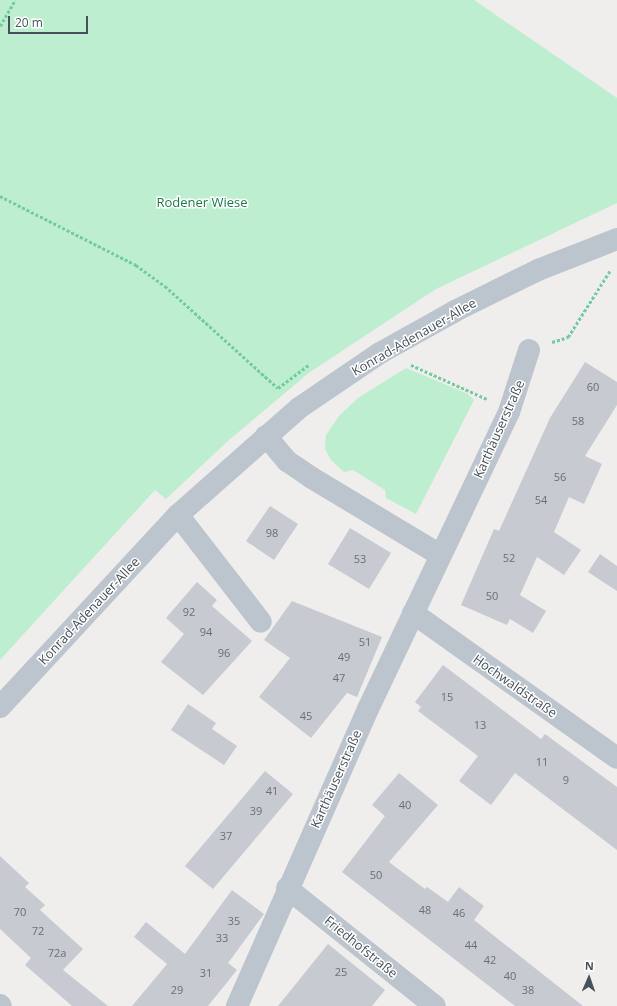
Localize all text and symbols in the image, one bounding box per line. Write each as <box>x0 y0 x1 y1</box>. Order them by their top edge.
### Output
scale bar <box>10 8 90 34</box>
text: 20 m <box>15 14 43 31</box>
park label: Rodener Wiese <box>156 194 248 210</box>
street label: Konrad-Adenauer-Allee <box>349 295 479 379</box>
street label: Karthäuserstraße <box>470 377 528 481</box>
house number: 60 <box>587 380 599 394</box>
house number: 58 <box>572 414 584 428</box>
house number: 56 <box>554 470 566 484</box>
house number: 54 <box>535 493 547 507</box>
house number: 98 <box>266 526 278 540</box>
house number: 52 <box>503 551 515 565</box>
house number: 53 <box>354 552 366 566</box>
street label: Konrad-Adenauer-Allee <box>35 554 143 668</box>
house number: 50 <box>486 589 498 603</box>
house number: 92 <box>183 605 195 619</box>
house number: 94 <box>200 625 212 639</box>
house number: 51 <box>359 635 371 649</box>
house number: 96 <box>218 646 230 660</box>
house number: 49 <box>338 650 350 664</box>
street label: Hochwaldstraße <box>470 651 560 721</box>
house number: 47 <box>333 671 345 685</box>
house number: 15 <box>441 690 453 704</box>
house number: 45 <box>300 709 312 723</box>
house number: 13 <box>474 718 486 732</box>
street label: Karthäuserstraße <box>307 727 365 831</box>
house number: 11 <box>536 755 548 769</box>
house number: 9 <box>563 773 569 787</box>
house number: 41 <box>266 784 278 798</box>
house number: 40 <box>399 798 411 812</box>
house number: 39 <box>250 804 262 818</box>
house number: 37 <box>220 829 232 843</box>
house number: 50 <box>370 868 382 882</box>
house number: 48 <box>419 903 431 917</box>
house number: 70 <box>14 905 26 919</box>
house number: 46 <box>453 906 465 920</box>
street label: Friedhofstraße <box>321 913 401 981</box>
house number: 35 <box>228 914 240 928</box>
house number: 72 <box>32 924 44 938</box>
house number: 33 <box>216 931 228 945</box>
house number: 44 <box>465 938 477 952</box>
house number: 72a <box>48 946 66 960</box>
house number: 42 <box>484 953 496 967</box>
north arrow <box>569 958 609 998</box>
text: N <box>585 958 594 973</box>
house number: 25 <box>335 965 347 979</box>
house number: 31 <box>200 966 212 980</box>
house number: 40 <box>504 969 516 983</box>
house number: 29 <box>171 983 183 997</box>
house number: 38 <box>522 983 534 997</box>

